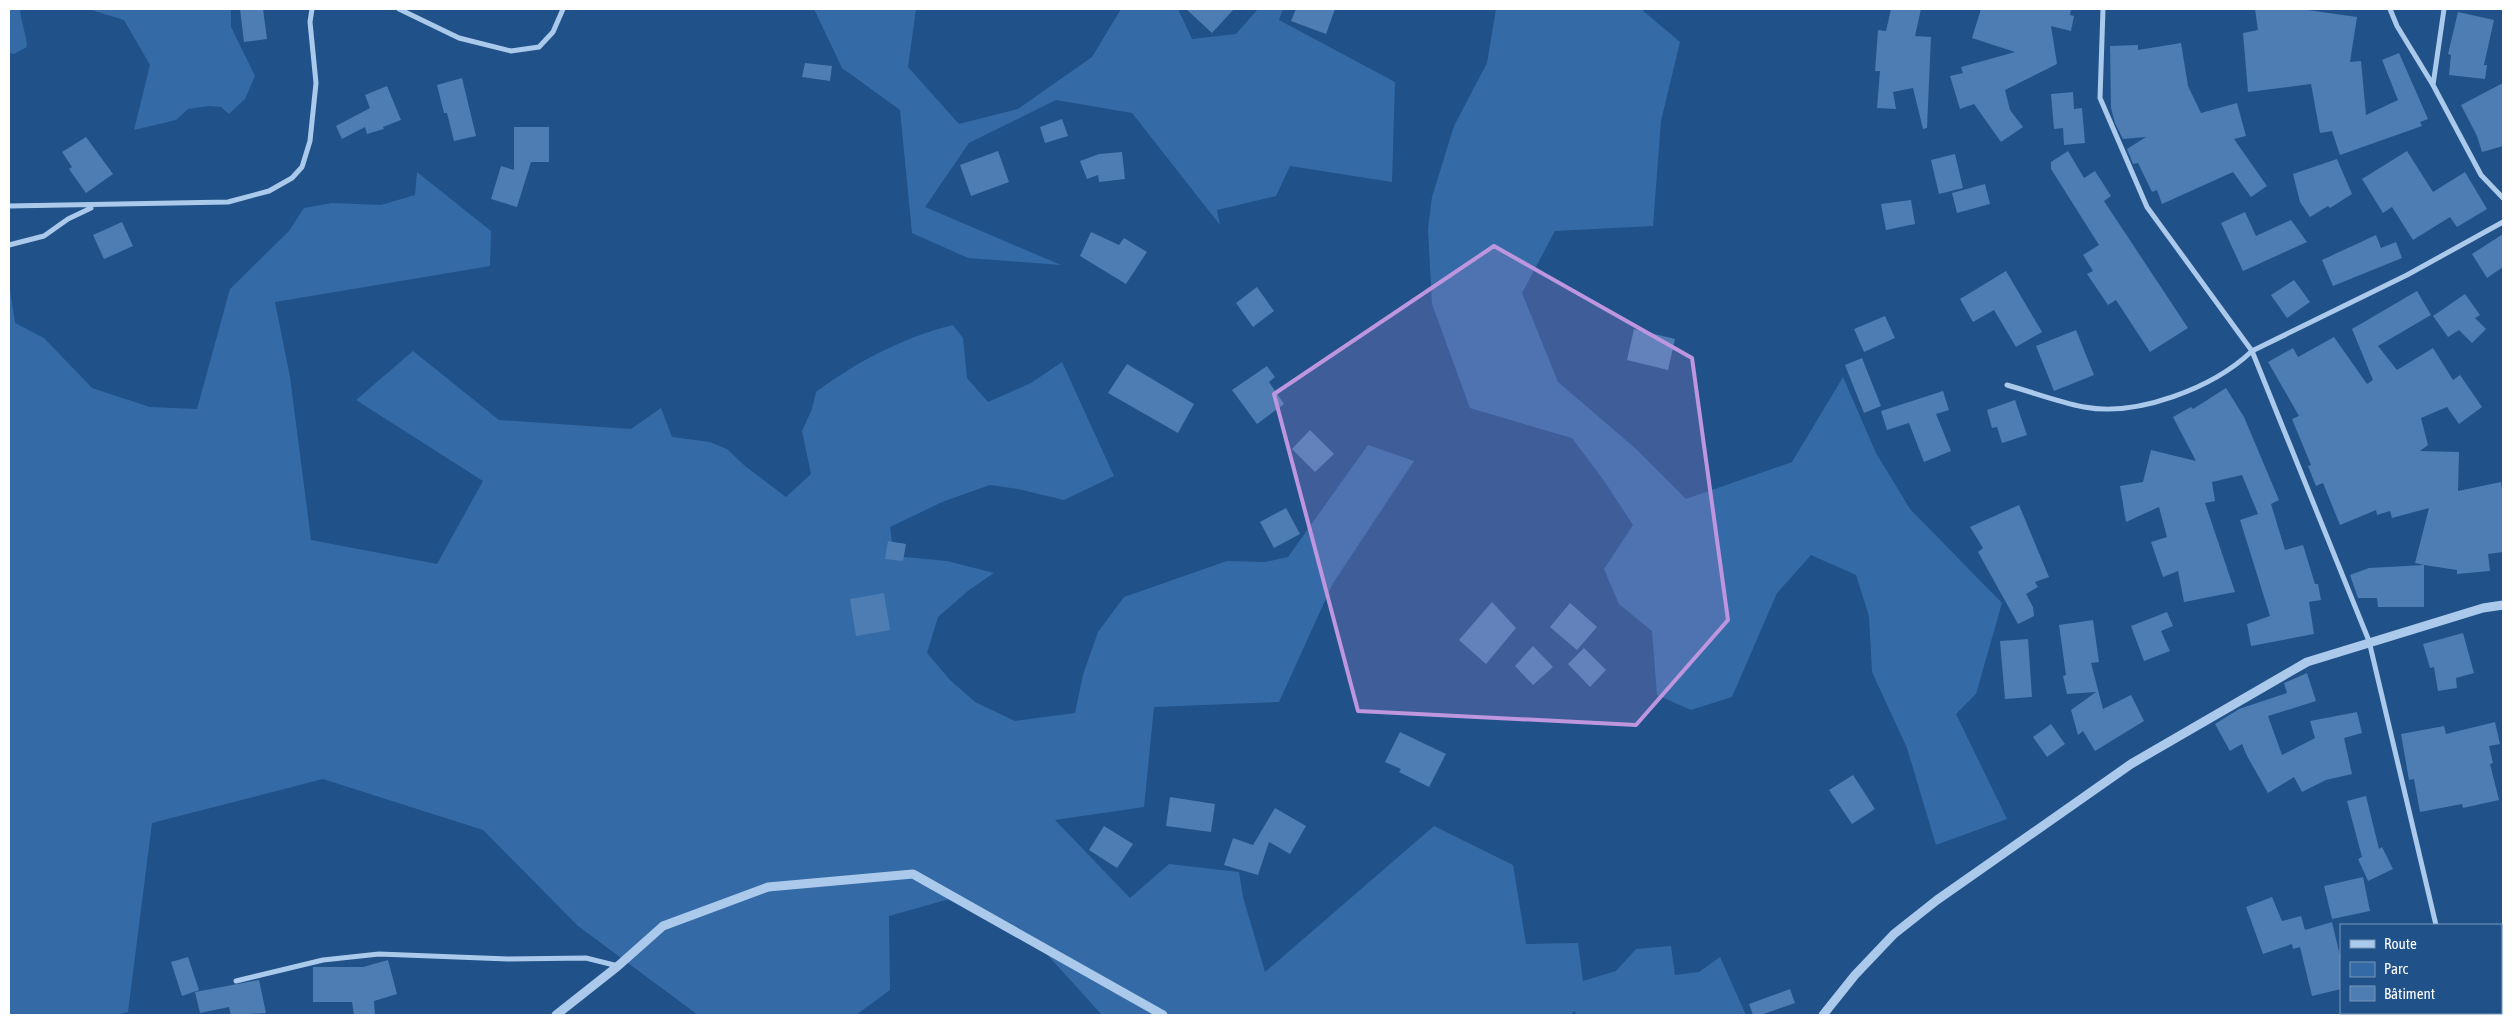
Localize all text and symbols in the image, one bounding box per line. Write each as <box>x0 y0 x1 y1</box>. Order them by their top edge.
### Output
legend <box>2340 924 2502 1014</box>
text: Route <box>2384 935 2417 952</box>
text: Parc <box>2384 960 2408 977</box>
text: Bâtiment <box>2384 985 2435 1002</box>

